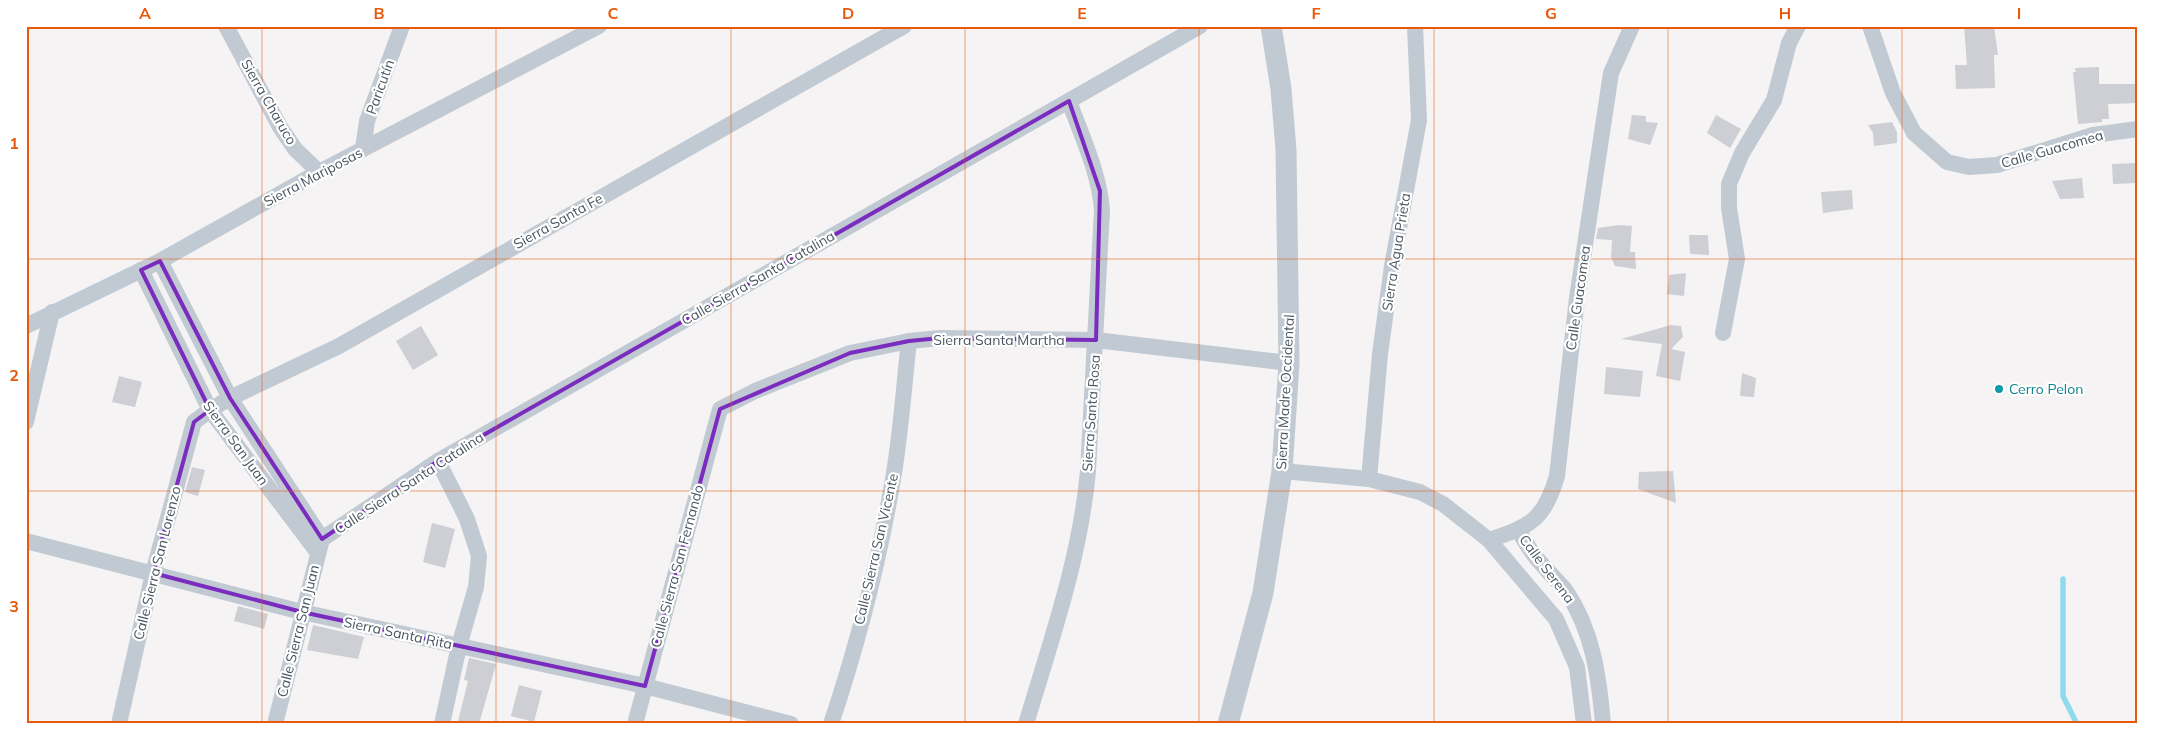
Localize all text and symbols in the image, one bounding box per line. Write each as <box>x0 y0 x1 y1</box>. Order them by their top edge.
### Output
text: A <box>139 3 151 23</box>
text: B <box>373 3 385 23</box>
text: C <box>608 3 619 23</box>
text: D <box>842 3 854 23</box>
text: E <box>1077 3 1087 23</box>
text: F <box>1311 3 1321 23</box>
text: G <box>1545 3 1557 23</box>
text: H <box>1779 3 1791 23</box>
text: I <box>2017 3 2021 23</box>
street label: Sierra Charuco <box>237 56 301 148</box>
street label: Paricutín <box>362 57 398 117</box>
street label: Calle Guacomea <box>1999 126 2105 172</box>
text: 1 <box>9 133 19 153</box>
street label: Sierra Mariposas <box>261 143 366 211</box>
street label: Sierra Santa Fe <box>510 189 606 253</box>
street label: Sierra Agua Prieta <box>1378 192 1414 312</box>
street label: Calle Sierra Santa Catalina <box>678 227 838 329</box>
street label: Calle Guacomea <box>1562 245 1594 351</box>
street label: Sierra Madre Occidental <box>1272 314 1298 470</box>
street label: Sierra Santa Martha <box>933 331 1065 349</box>
street label: Sierra Santa Rosa <box>1078 354 1104 472</box>
text: 2 <box>9 365 19 385</box>
place label: Cerro Pelon <box>2009 380 2083 398</box>
marker: Cerro Pelon <box>1993 383 2005 395</box>
street label: Sierra San Juan <box>199 397 273 489</box>
street label: Calle Sierra Santa Catalina <box>331 428 487 538</box>
street label: Calle Sierra San Vicente <box>850 472 902 626</box>
street label: Calle Sierra San Fernando <box>647 483 707 649</box>
street label: Calle Sierra San Lorenzo <box>129 484 185 642</box>
street label: Calle Serena <box>1515 531 1579 607</box>
street label: Calle Sierra San Juan <box>273 563 323 699</box>
text: 3 <box>9 596 19 616</box>
street label: Sierra Santa Rita <box>342 613 454 653</box>

